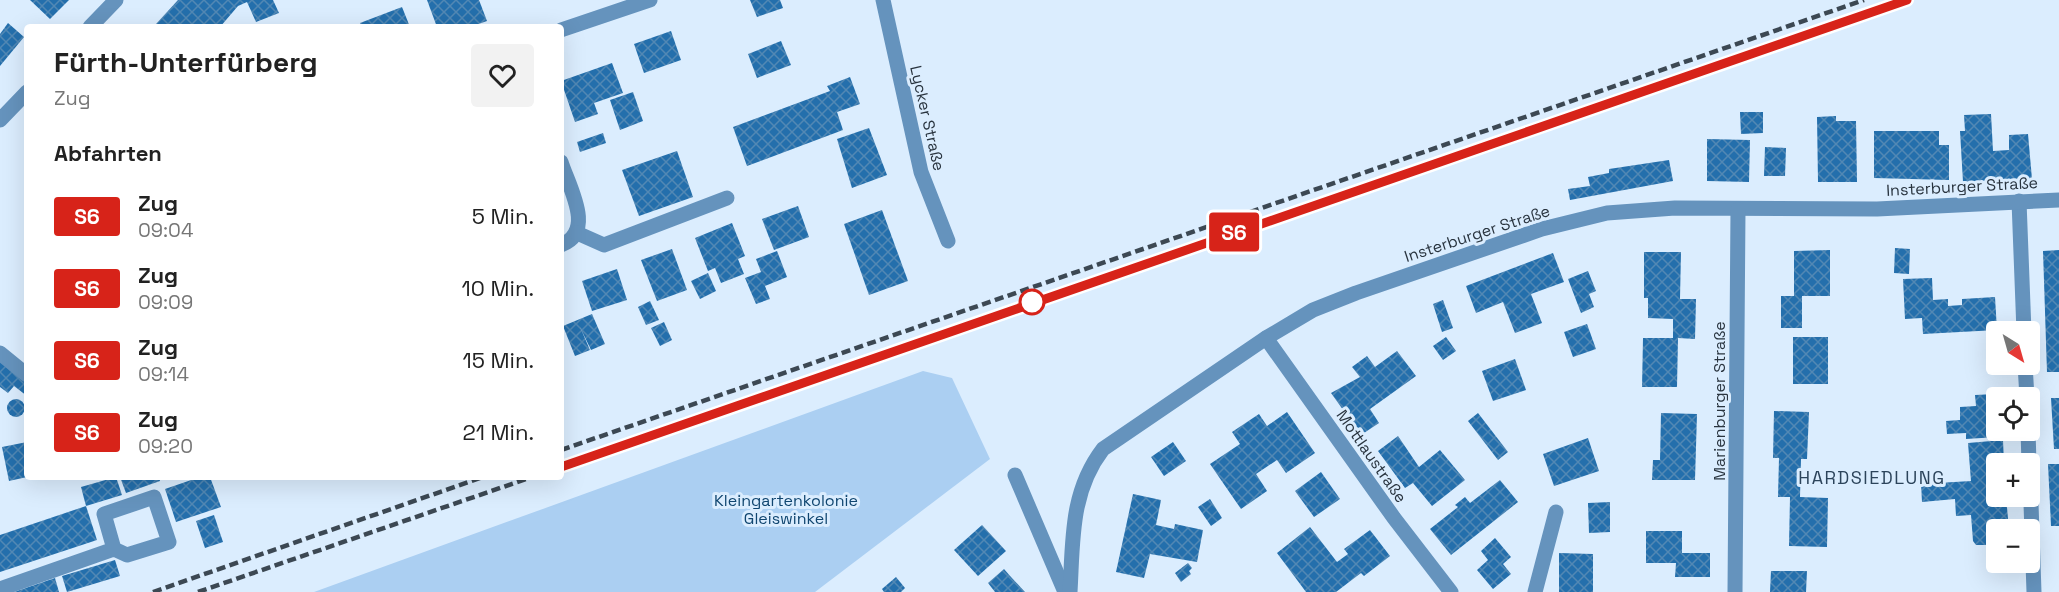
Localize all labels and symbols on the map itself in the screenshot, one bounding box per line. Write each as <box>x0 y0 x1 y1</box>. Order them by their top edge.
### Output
street label: Lycker Straße <box>905 63 950 173</box>
street label: Insterburger Straße <box>1886 172 2038 201</box>
street label: Insterburger Straße <box>1402 200 1553 267</box>
line badge: S6 <box>1207 212 1261 252</box>
unlabelled marker <box>1019 289 1045 315</box>
street label: Marienburger Straße <box>1709 321 1730 481</box>
north arrow <box>1986 321 2040 375</box>
street label: Mottlaustraße <box>1332 406 1411 507</box>
district label: HARDSIEDLUNG <box>1798 466 1946 489</box>
park label: Kleingartenkolonie Gleiswinkel <box>714 490 858 529</box>

